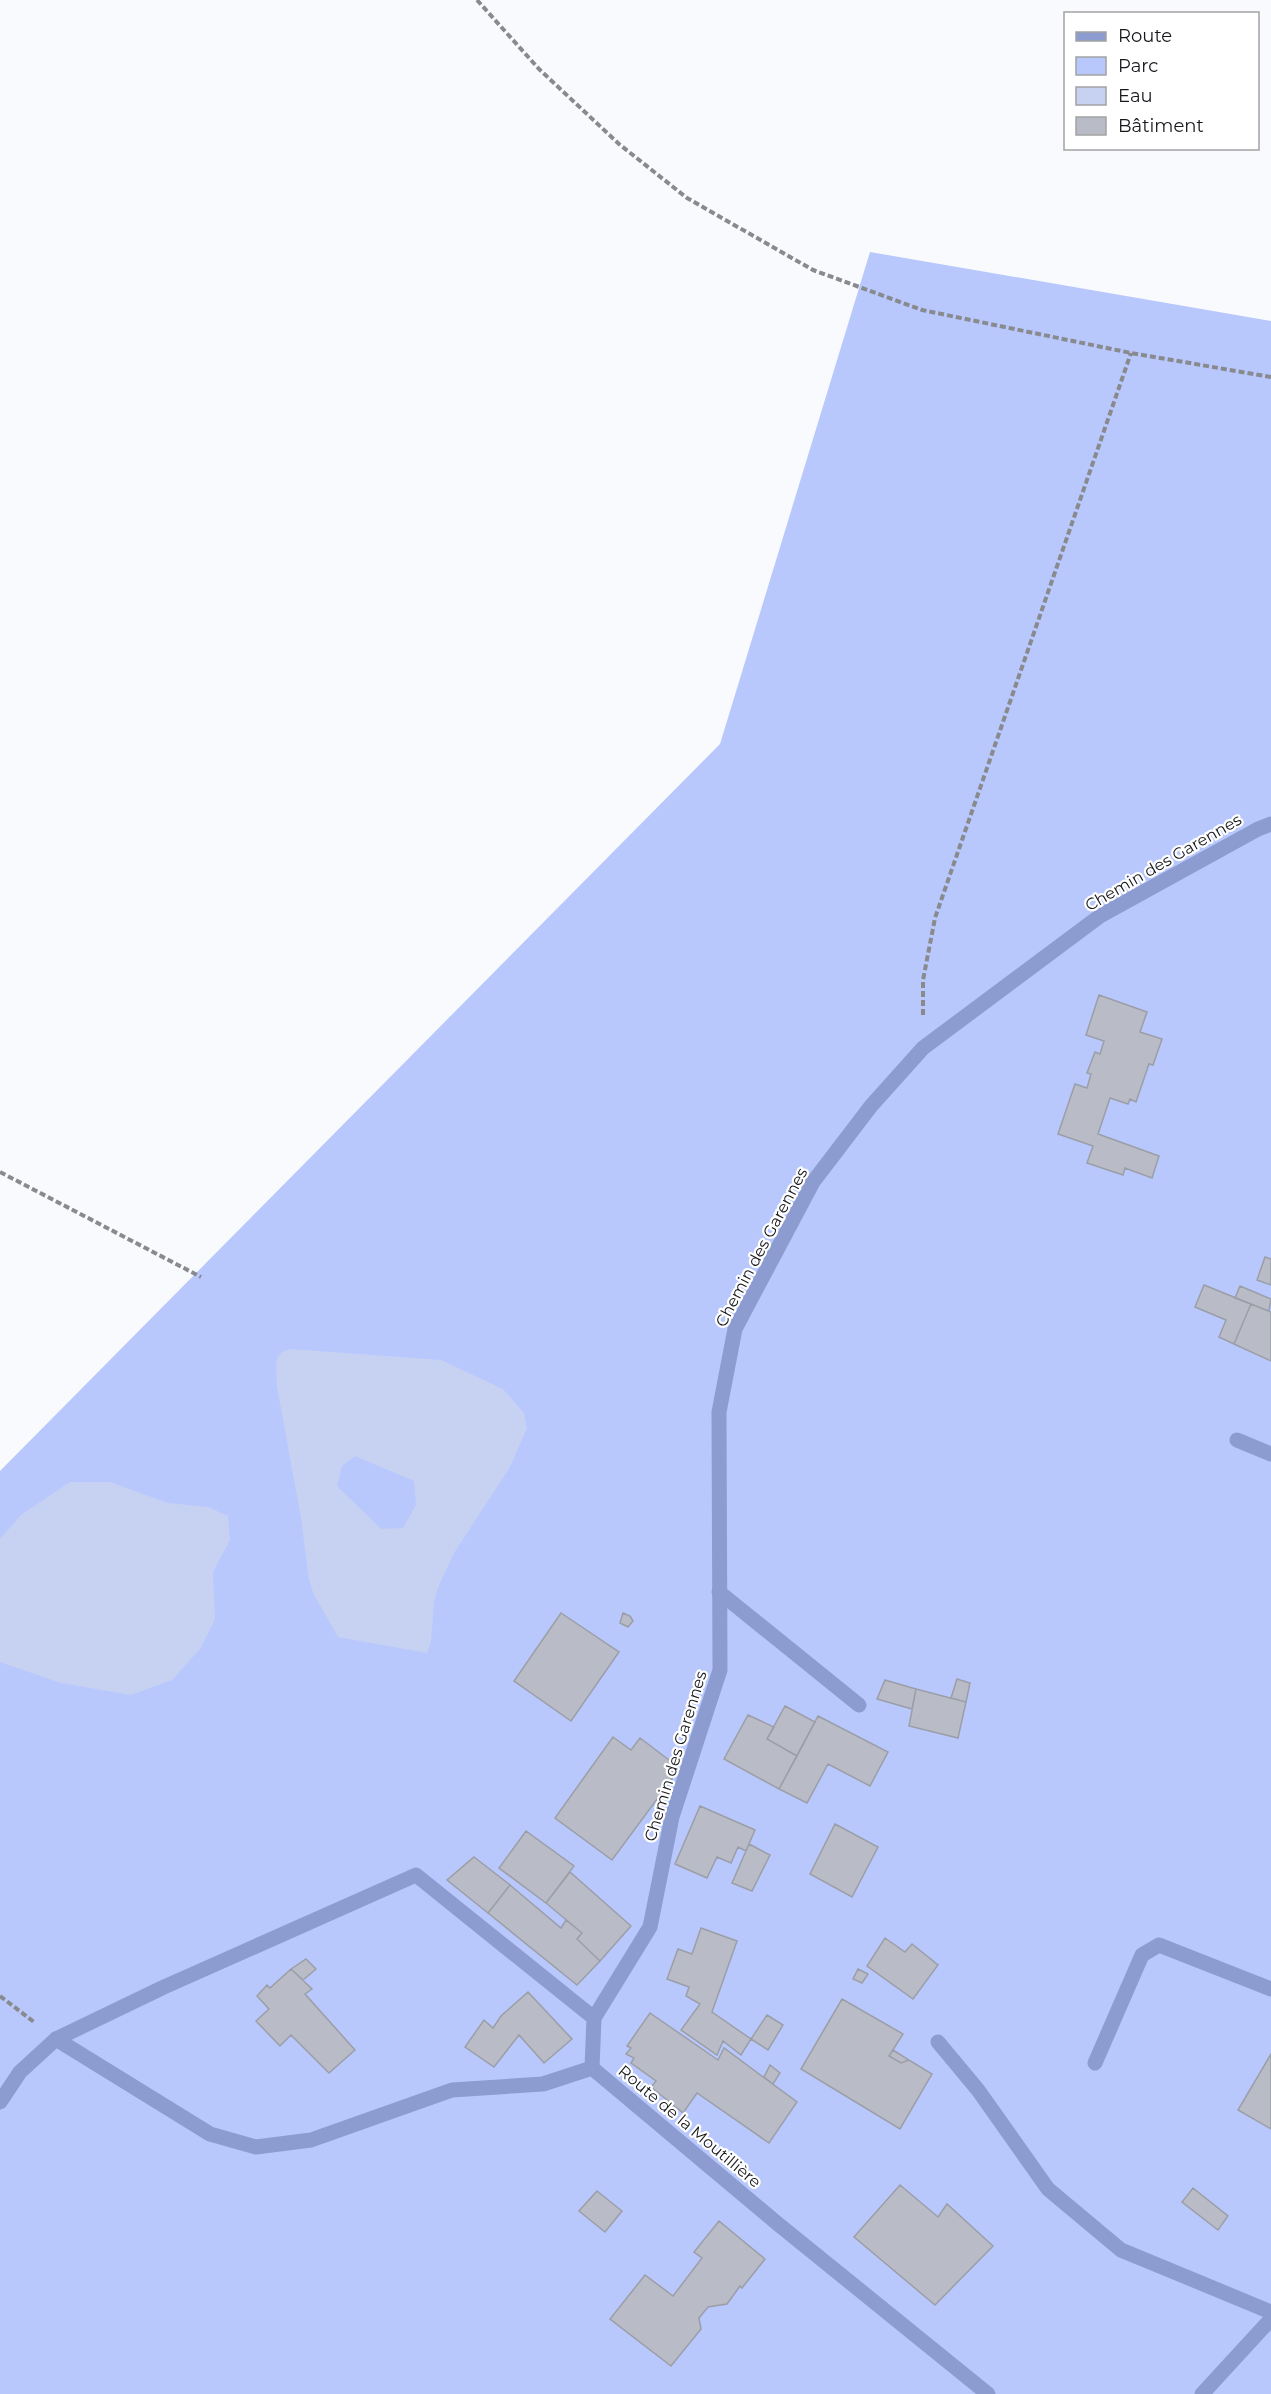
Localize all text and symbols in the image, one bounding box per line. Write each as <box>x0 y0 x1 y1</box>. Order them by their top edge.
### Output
legend <box>1064 12 1259 150</box>
text: Route <box>1118 25 1172 47</box>
text: Parc <box>1118 55 1158 77</box>
text: Eau <box>1118 85 1153 107</box>
text: Bâtiment <box>1118 115 1204 137</box>
street label: Chemin des Garennes <box>1082 810 1245 915</box>
street label: Chemin des Garennes <box>711 1164 812 1330</box>
street label: Chemin des Garennes <box>640 1668 711 1844</box>
street label: Route de la Moutillière <box>614 2061 765 2192</box>

